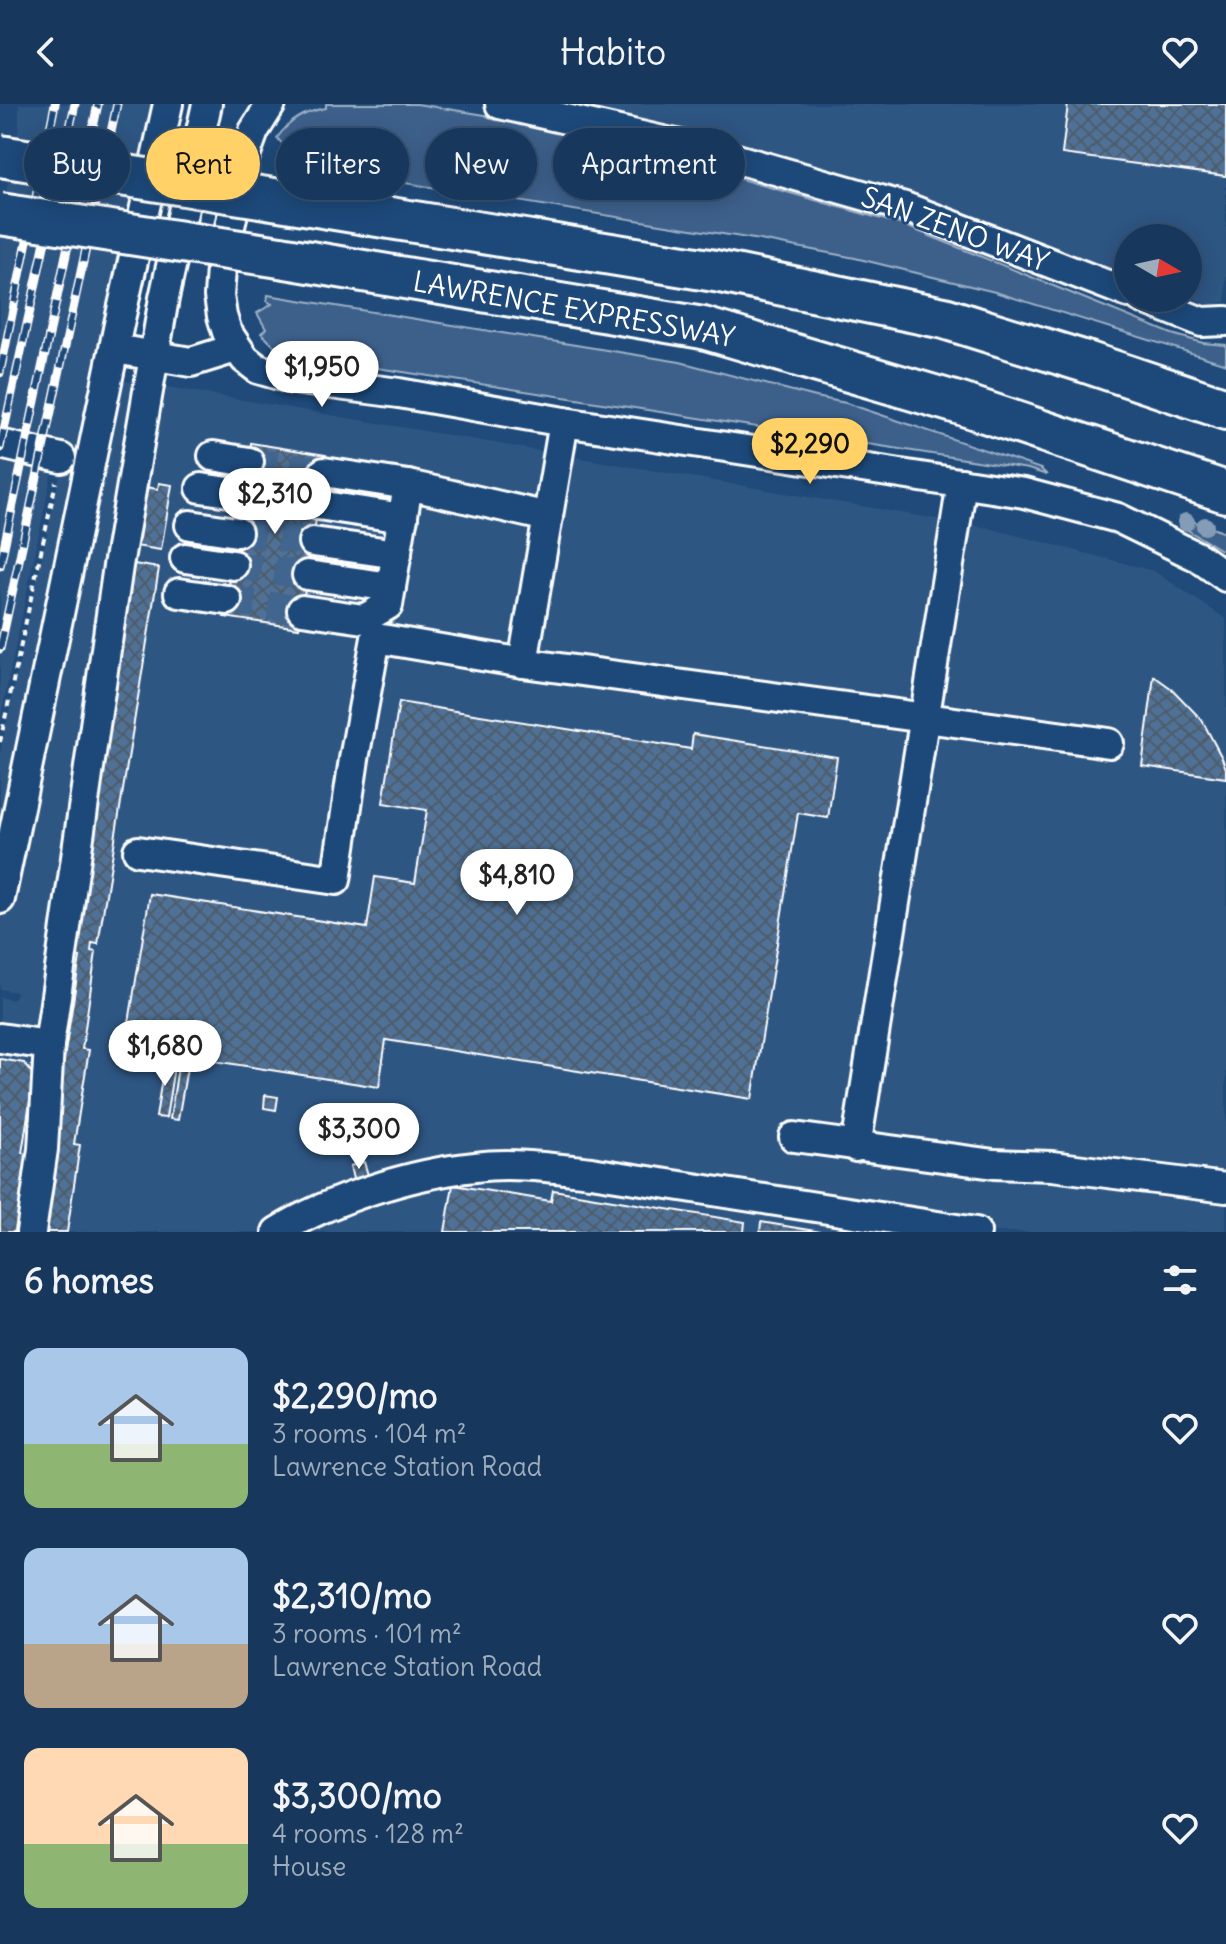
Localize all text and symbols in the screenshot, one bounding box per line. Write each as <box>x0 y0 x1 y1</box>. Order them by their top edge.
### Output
icon: back <box>24 30 68 74</box>
text: Habito <box>560 30 666 75</box>
icon: heart <box>1158 30 1202 74</box>
chip: Buy <box>24 128 130 200</box>
chip: Rent <box>146 128 260 200</box>
chip: Filters <box>276 128 409 200</box>
chip: New <box>425 128 537 200</box>
chip: Apartment <box>553 128 745 200</box>
street label: SAN ZENO WAY <box>856 178 1054 280</box>
north arrow <box>1114 224 1202 312</box>
map controls <box>1114 224 1202 312</box>
street label: LAWRENCE EXPRESSWAY <box>410 263 738 355</box>
pin: $1,950 <box>257 341 387 409</box>
text: $1,950 <box>284 350 360 383</box>
pin: $2,290 <box>745 418 875 486</box>
text: $2,290 <box>770 427 850 460</box>
pin: $2,310 <box>210 468 340 536</box>
text: $2,310 <box>237 477 313 510</box>
pin: $4,810 <box>452 849 582 917</box>
text: $4,810 <box>478 858 556 891</box>
pin: $1,680 <box>100 1020 230 1088</box>
text: $1,680 <box>127 1029 203 1062</box>
pin: $3,300 <box>294 1103 424 1171</box>
text: $3,300 <box>317 1112 401 1145</box>
icon: filters <box>1158 1258 1202 1302</box>
text: 6 homes <box>24 1259 154 1302</box>
text: $2,290/mo <box>272 1374 438 1417</box>
icon: home <box>88 1380 184 1476</box>
icon: heart <box>1158 1406 1202 1450</box>
text: 3 rooms · 104 m² <box>272 1417 467 1450</box>
text: Lawrence Station Road <box>272 1450 542 1483</box>
text: $2,310/mo <box>272 1574 432 1617</box>
icon: home <box>88 1580 184 1676</box>
icon: heart <box>1158 1606 1202 1650</box>
text: 3 rooms · 101 m² <box>272 1617 462 1650</box>
text: Lawrence Station Road <box>272 1650 542 1683</box>
text: $3,300/mo <box>272 1774 442 1817</box>
icon: home <box>88 1780 184 1876</box>
icon: heart <box>1158 1806 1202 1850</box>
text: 4 rooms · 128 m² <box>272 1817 464 1850</box>
text: House <box>272 1850 346 1883</box>

